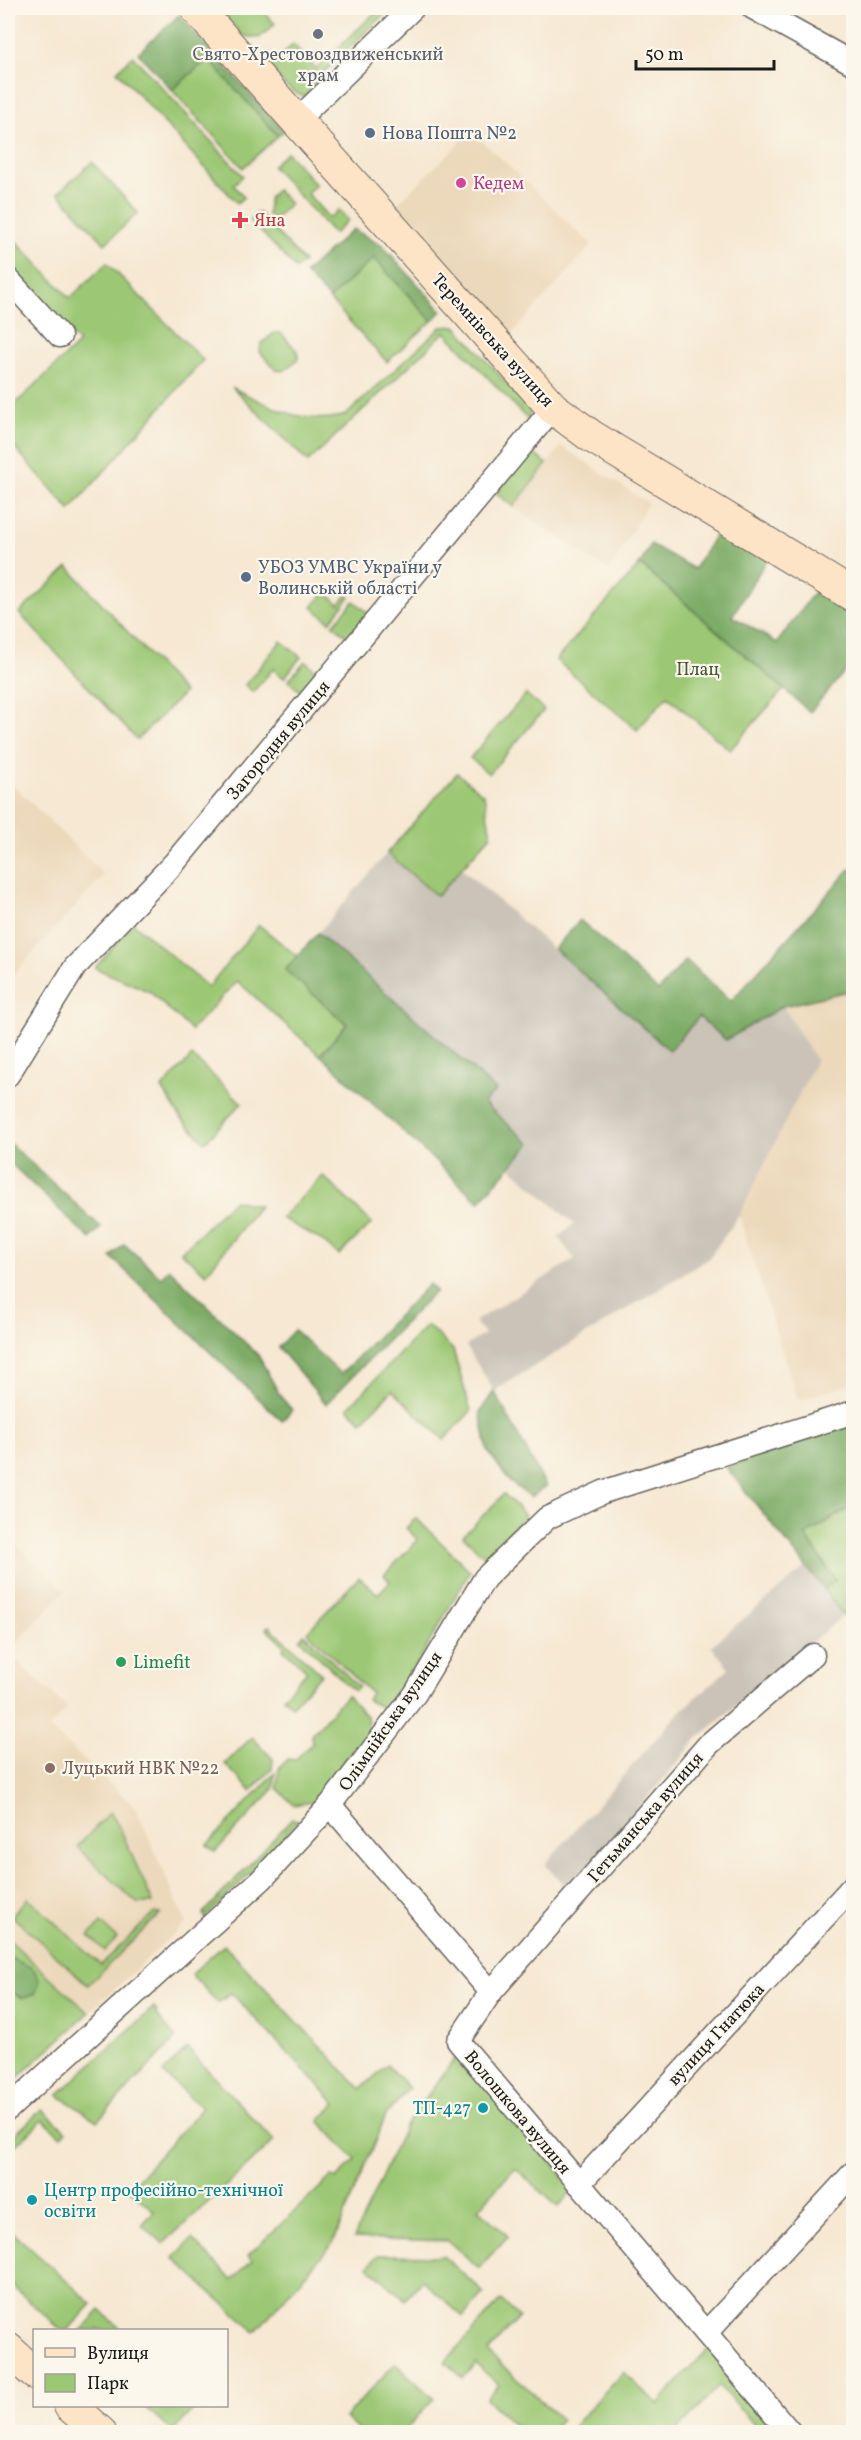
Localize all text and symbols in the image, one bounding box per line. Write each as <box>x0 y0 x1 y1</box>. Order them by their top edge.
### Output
marker: Свято-Хрестовоздвиженський храм <box>311 27 325 41</box>
scale bar <box>636 33 774 71</box>
place label: Свято-Хрестовоздвиженський храм <box>193 43 443 89</box>
text: 50 m <box>645 43 684 68</box>
place label: Нова Пошта №2 <box>382 122 517 147</box>
marker: Нова Пошта №2 <box>363 126 377 140</box>
place label: Кедем <box>473 172 524 197</box>
marker: Кедем <box>454 176 468 190</box>
place label: Яна <box>254 209 286 234</box>
marker: Яна <box>231 211 249 229</box>
street label: Теремнівська вулиця <box>425 269 559 413</box>
place label: УБОЗ УМВС України у Волинськiй області <box>258 556 442 602</box>
marker: УБОЗ УМВС України у Волинськiй області <box>239 570 253 584</box>
park label: Плац <box>676 658 720 683</box>
street label: Загородня вулиця <box>222 676 337 806</box>
street label: Олімпійська вулиця <box>334 1647 449 1797</box>
place label: Limefit <box>133 1651 191 1676</box>
marker: Limefit <box>114 1655 128 1669</box>
street label: Гетьманська вулиця <box>582 1747 710 1889</box>
place label: Луцький НВК №22 <box>62 1757 219 1782</box>
marker: Луцький НВК №22 <box>43 1761 57 1775</box>
street label: вулиця Гнатюка <box>663 1978 771 2092</box>
street label: Волошкова вулиця <box>458 2046 576 2180</box>
place label: ТП-427 <box>413 2097 471 2122</box>
marker: ТП-427 <box>476 2101 490 2115</box>
place label: Центр професійно-технічної освіти <box>44 2179 284 2225</box>
marker: Центр професійно-технічної освіти <box>25 2193 39 2207</box>
legend <box>33 2329 228 2407</box>
text: Вулиця <box>87 2342 149 2367</box>
text: Парк <box>87 2372 129 2397</box>

